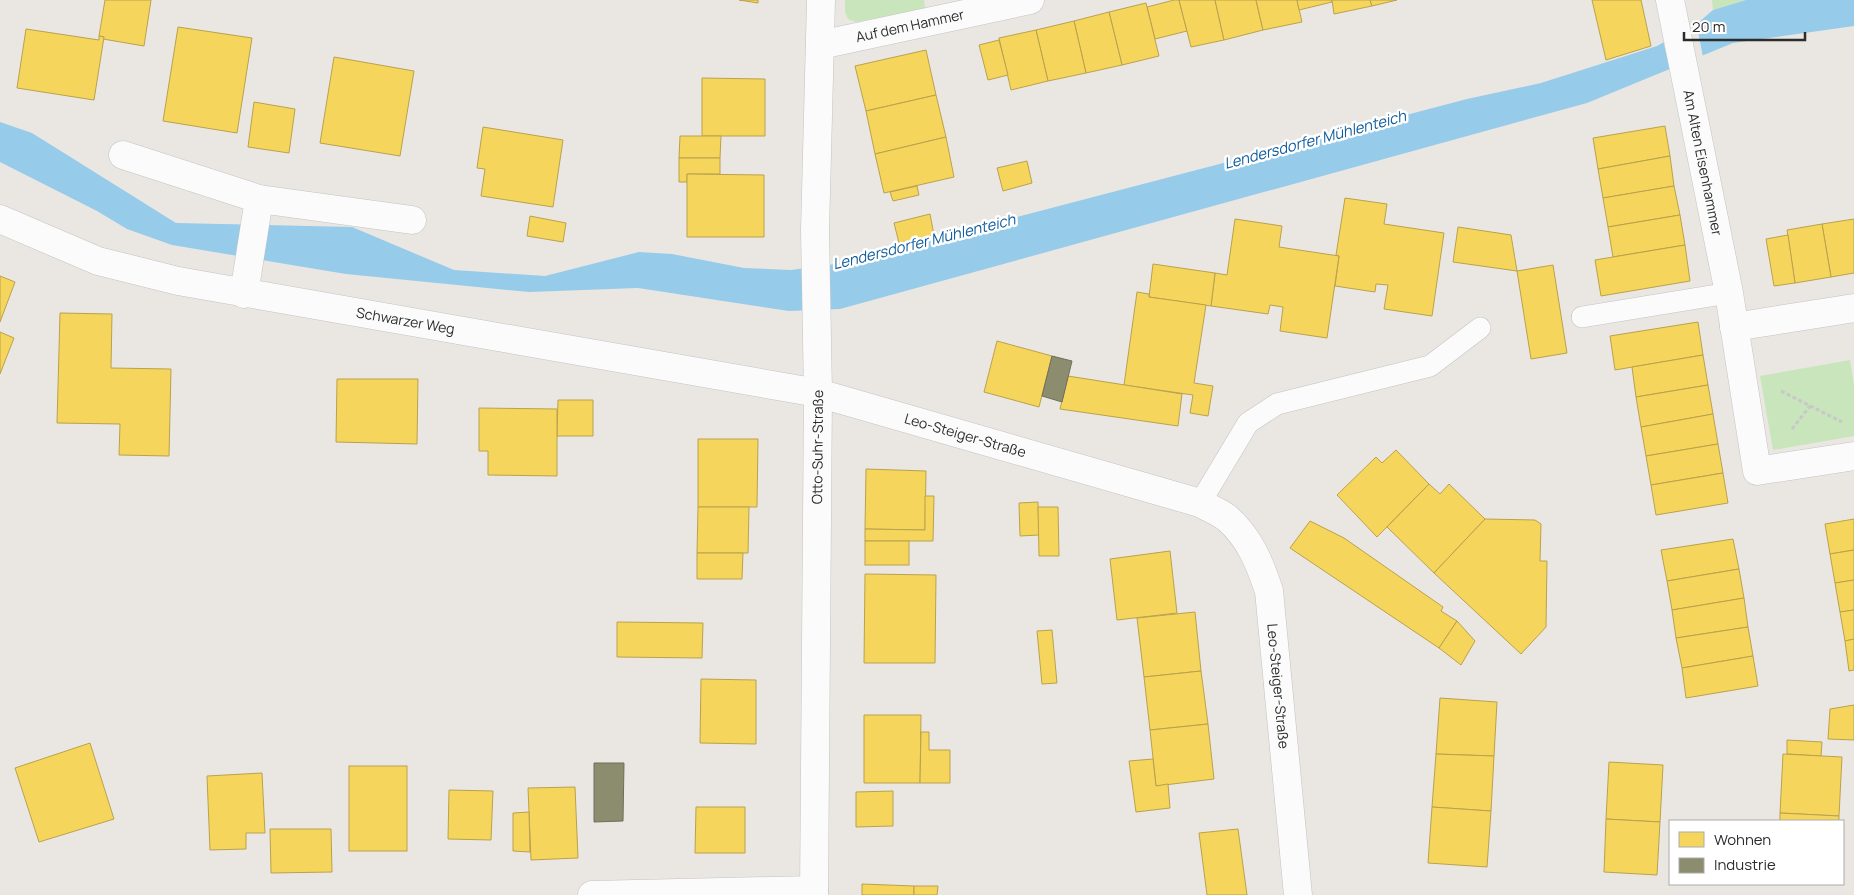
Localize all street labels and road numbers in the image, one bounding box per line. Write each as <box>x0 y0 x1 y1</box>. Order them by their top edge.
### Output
street label: Auf dem Hammer <box>854 4 966 46</box>
street label: Am Alten Eisenhammer <box>1679 88 1727 237</box>
street label: Schwarzer Weg <box>355 302 456 338</box>
street label: Otto-Suhr-Straße <box>807 390 827 504</box>
street label: Leo-Steiger-Straße <box>902 408 1028 461</box>
street label: Leo-Steiger-Straße <box>1263 622 1294 749</box>

